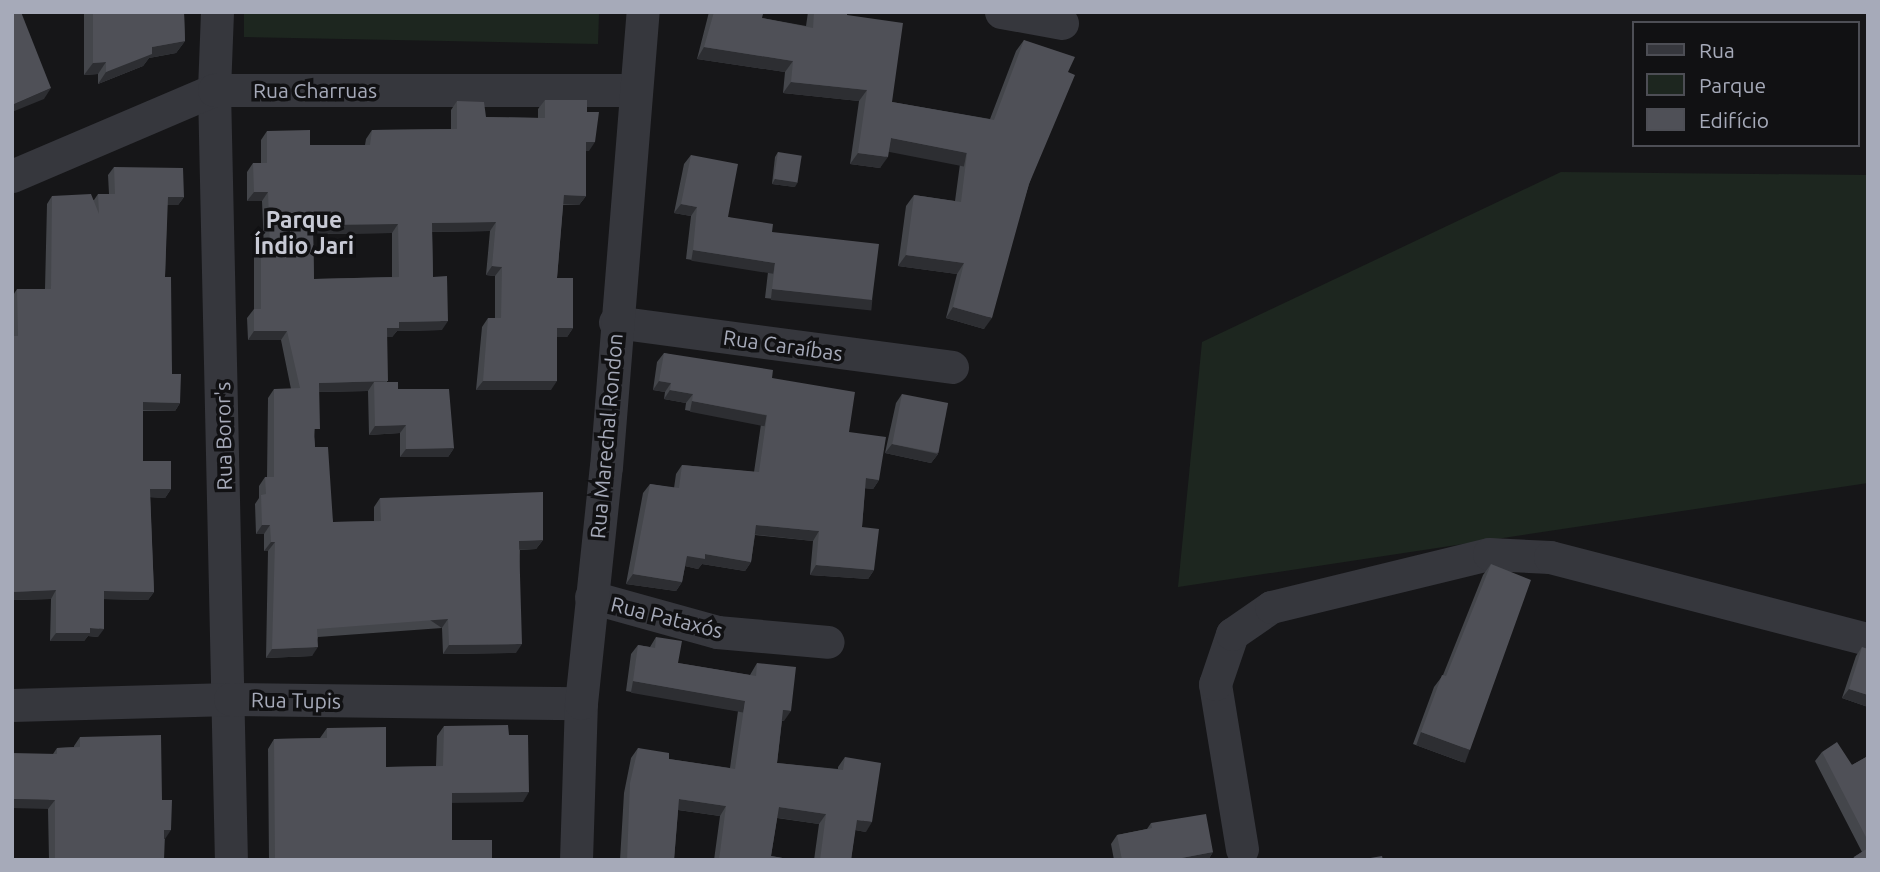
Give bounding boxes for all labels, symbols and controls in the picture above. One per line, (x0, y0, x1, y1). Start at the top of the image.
legend (1632, 21, 1859, 147)
text: Rua (1699, 38, 1735, 62)
text: Parque (1699, 73, 1766, 97)
street label: Rua Charruas (253, 77, 377, 103)
text: Edifício (1699, 108, 1769, 132)
district label: Parque Índio Jari (254, 206, 354, 260)
street label: Rua Caraíbas (722, 324, 844, 366)
street label: Rua Marechal Rondon (584, 332, 628, 540)
street label: Rua Boror's (209, 381, 237, 491)
street label: Rua Pataxós (608, 591, 726, 643)
street label: Rua Tupis (251, 687, 341, 713)

